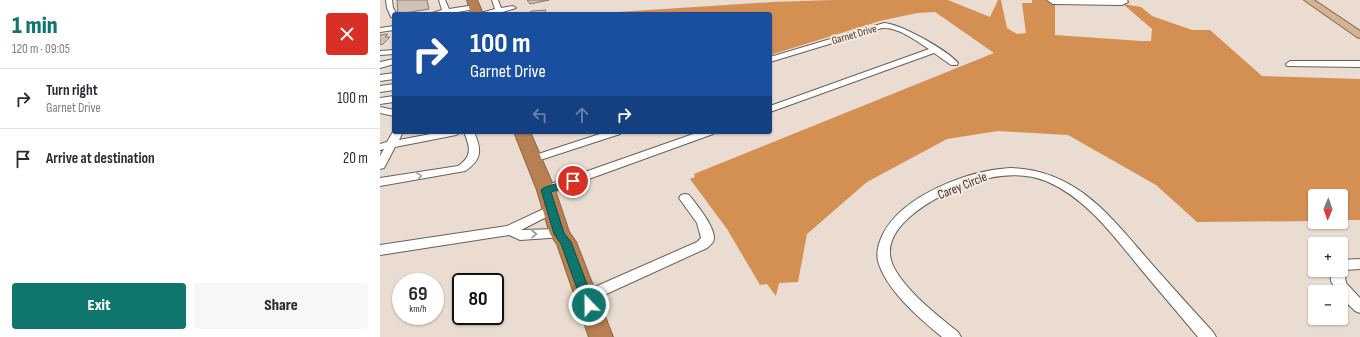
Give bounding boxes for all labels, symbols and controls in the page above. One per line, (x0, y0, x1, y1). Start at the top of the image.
text: 1 min (12, 11, 58, 40)
button: close (326, 13, 368, 55)
street label: Garnet Drive (830, 22, 878, 47)
text: 100 m (470, 27, 531, 60)
icon: right (404, 28, 456, 80)
text: 120 m · 09:05 (12, 41, 70, 57)
text: Garnet Drive (470, 61, 546, 82)
text: Turn right (46, 81, 98, 100)
icon: right (12, 88, 34, 110)
text: 100 m (337, 89, 368, 108)
text: Garnet Drive (46, 100, 101, 116)
icon: left (529, 104, 551, 126)
icon: ahead (571, 104, 593, 126)
icon: right (613, 104, 635, 126)
icon: arrive (12, 148, 34, 170)
text: Arrive at destination (46, 149, 155, 168)
text: 20 m (343, 149, 368, 168)
pin (556, 164, 590, 198)
street label: Carey Circle (935, 169, 989, 203)
icon: arrive (562, 170, 584, 192)
one-way arrow (415, 172, 422, 181)
north arrow (1308, 189, 1348, 229)
map controls (1308, 189, 1348, 325)
one-way arrow (531, 230, 537, 238)
button: + (1308, 237, 1348, 277)
speed limit sign: 80 (452, 273, 504, 325)
text: 69 (409, 282, 427, 306)
button: Exit (12, 283, 186, 329)
button: Share (194, 283, 368, 329)
position arrow (568, 284, 610, 326)
button: − (1308, 285, 1348, 325)
text: km/h (409, 303, 427, 315)

